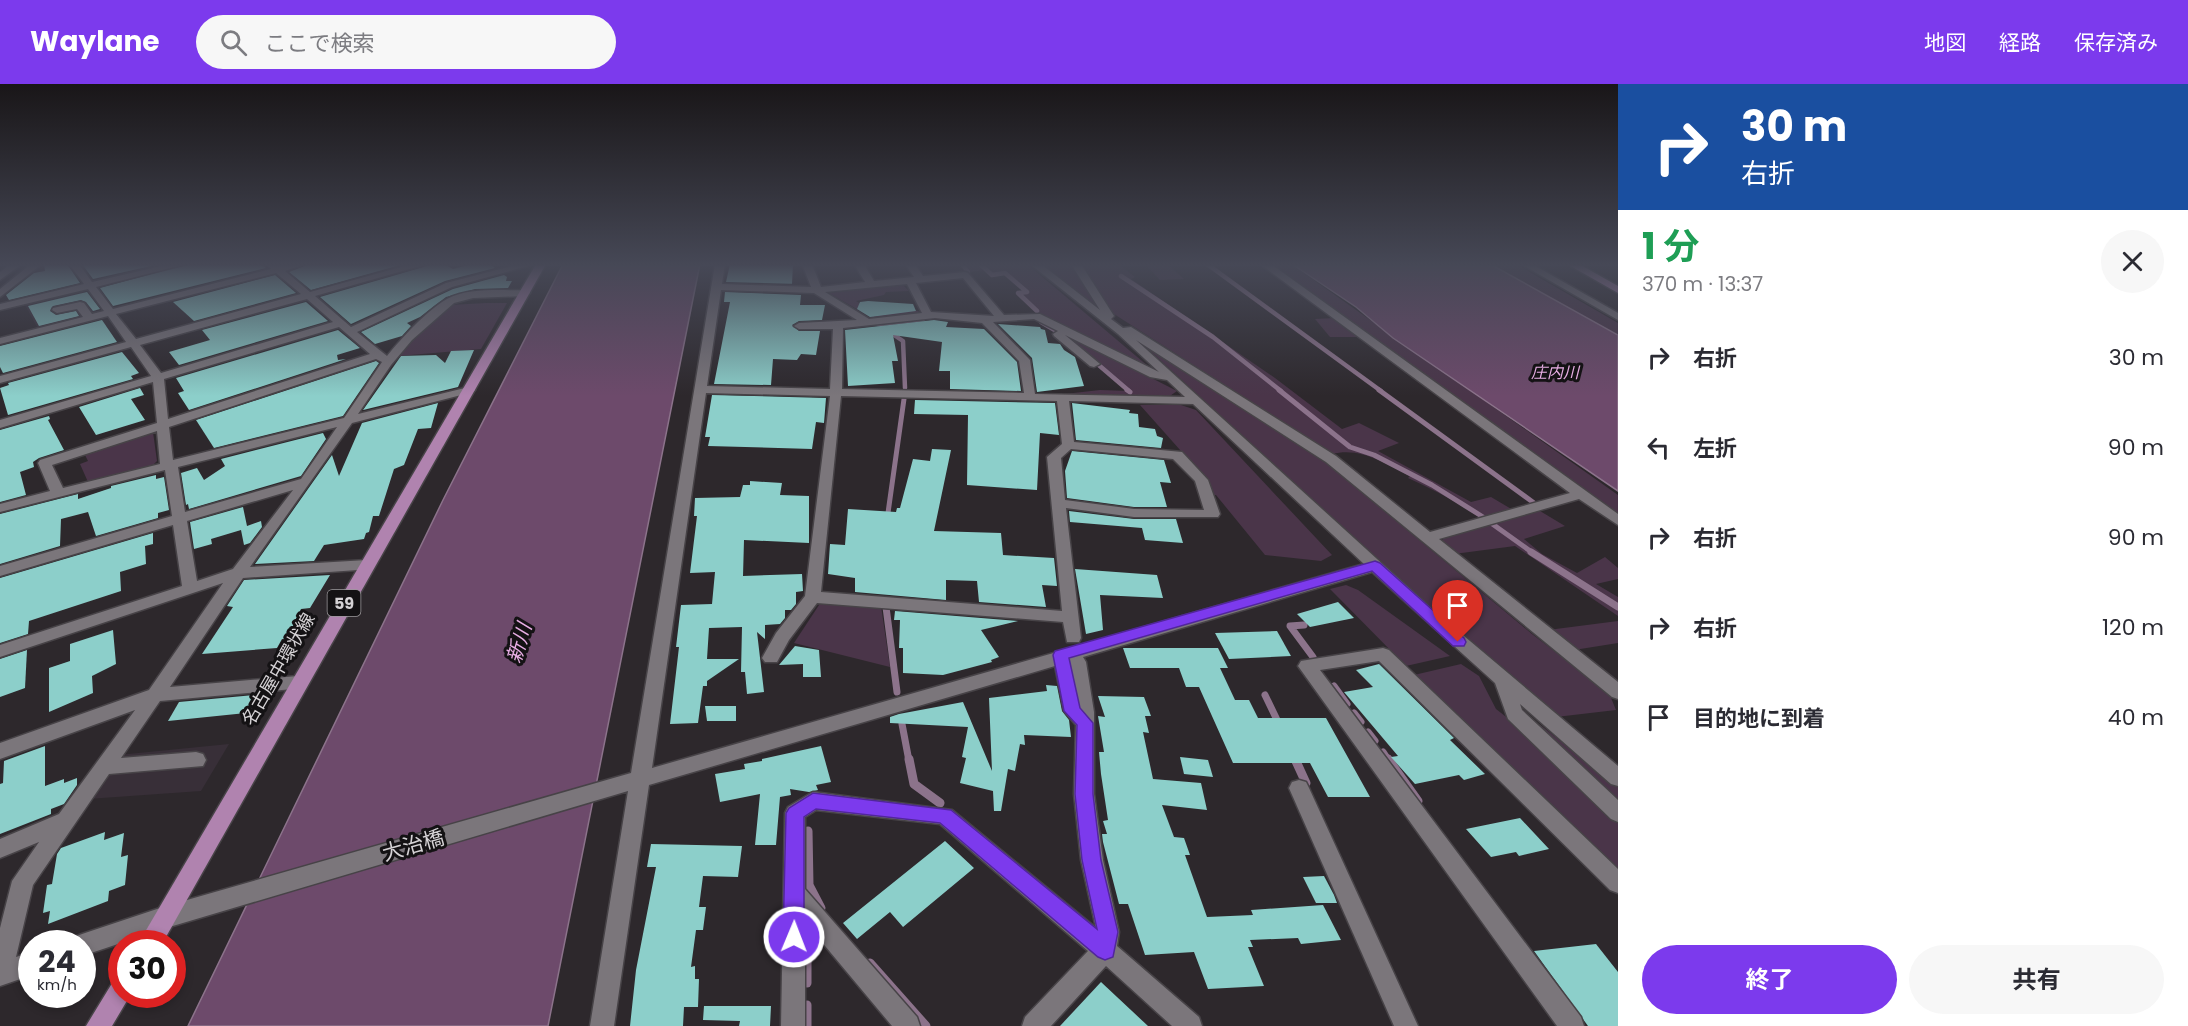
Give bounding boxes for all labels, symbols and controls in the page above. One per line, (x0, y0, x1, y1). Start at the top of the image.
search box (196, 15, 616, 69)
text: Waylane (30, 22, 160, 61)
icon: search (217, 26, 250, 59)
text: ここで検索 (265, 28, 375, 59)
text: 地図 (1924, 28, 1966, 57)
text: 経路 (1999, 28, 2041, 57)
text: 保存済み (2074, 28, 2158, 57)
text: 30 m (1741, 97, 1847, 156)
icon: right (1642, 108, 1720, 186)
text: 右折 (1741, 155, 1795, 192)
text: 1 分 (1642, 221, 1699, 272)
button: close (2101, 230, 2164, 293)
text: 370 m · 13:37 (1642, 270, 1763, 298)
icon: right (1642, 341, 1675, 374)
text: 30 m (2109, 342, 2164, 373)
text: 右折 (1693, 343, 1737, 374)
water label: 庄内川 (1531, 361, 1581, 384)
icon: left (1642, 431, 1675, 464)
text: 90 m (2108, 432, 2164, 463)
text: 左折 (1693, 433, 1737, 464)
icon: right (1642, 521, 1675, 554)
text: 90 m (2108, 522, 2164, 553)
text: 右折 (1693, 523, 1737, 554)
pin (1432, 580, 1483, 642)
icon: arrive (1441, 589, 1474, 622)
road number: 59 (328, 590, 360, 616)
street label: 名古屋中環状線 (236, 608, 320, 730)
icon: right (1642, 611, 1675, 644)
text: 120 m (2102, 612, 2164, 643)
text: 右折 (1693, 613, 1737, 644)
water label: 新川 (500, 618, 539, 666)
icon: arrive (1642, 701, 1675, 734)
text: 40 m (2108, 702, 2164, 733)
text: 目的地に到着 (1693, 703, 1825, 734)
street label: 大治橋 (379, 822, 447, 868)
position arrow (762, 905, 826, 969)
speed limit sign: 30 (108, 930, 186, 1008)
text: 24 (38, 940, 76, 983)
button: 終了 (1642, 945, 1897, 1014)
button: 共有 (1909, 945, 2164, 1014)
text: km/h (37, 974, 77, 995)

